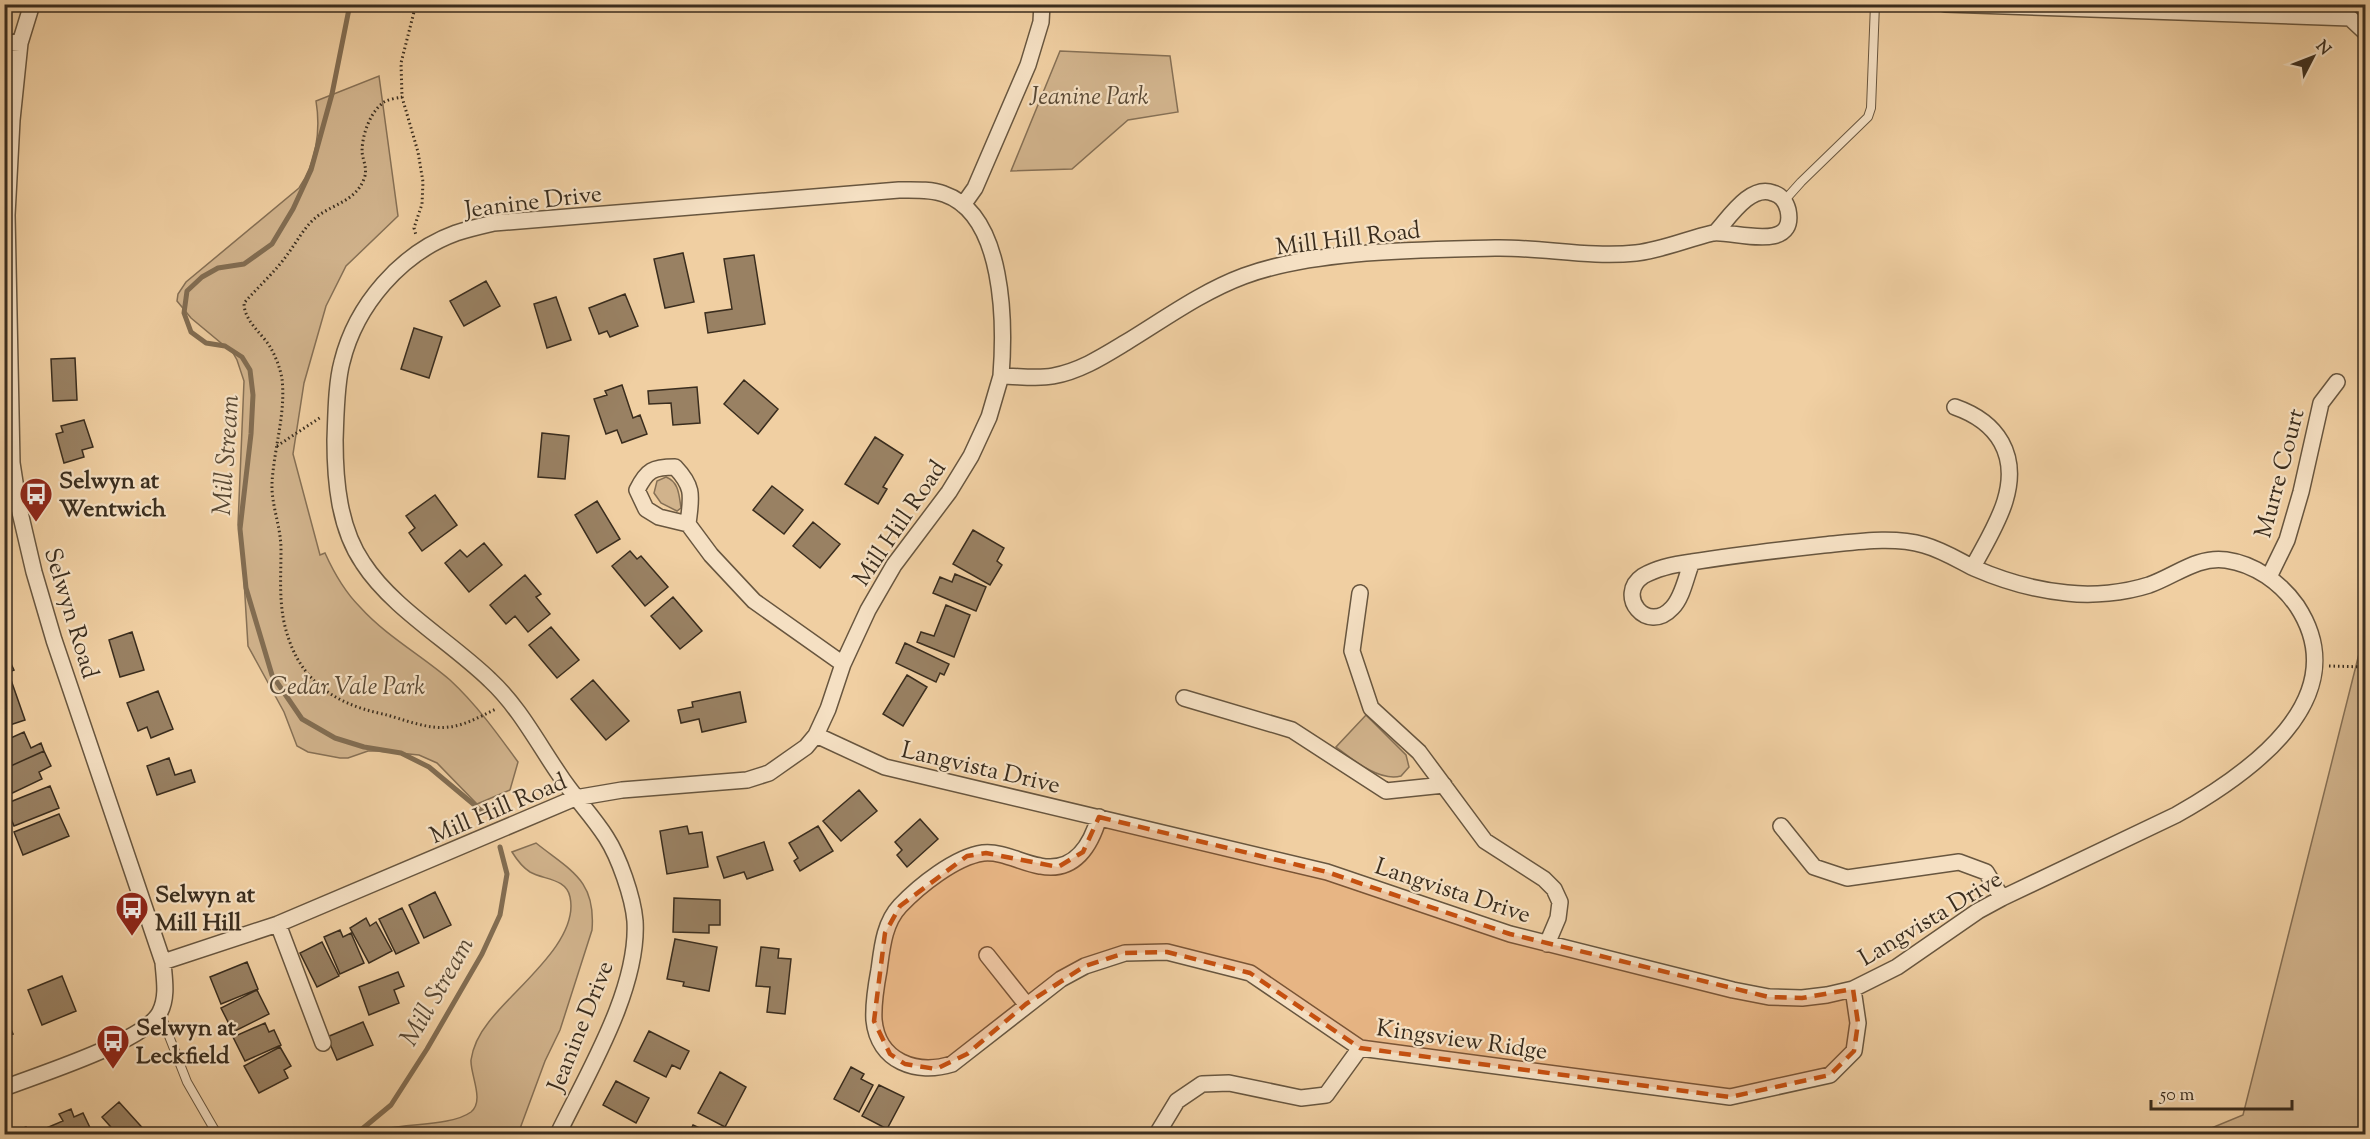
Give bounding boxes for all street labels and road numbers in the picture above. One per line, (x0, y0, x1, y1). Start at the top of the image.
street label: Jeanine Drive (461, 178, 604, 229)
street label: Mill Hill Road (1274, 214, 1423, 266)
street label: Murre Court (2247, 405, 2315, 542)
street label: Mill Hill Road (846, 454, 956, 594)
street label: Selwyn Road (34, 544, 106, 684)
street label: Langvista Drive (898, 734, 1063, 804)
street label: Mill Hill Road (425, 766, 573, 854)
street label: Langvista Drive (1370, 851, 1535, 933)
street label: Langvista Drive (1853, 863, 2009, 976)
street label: Jeanine Drive (539, 956, 624, 1099)
street label: Kingsview Ridge (1374, 1012, 1549, 1070)

